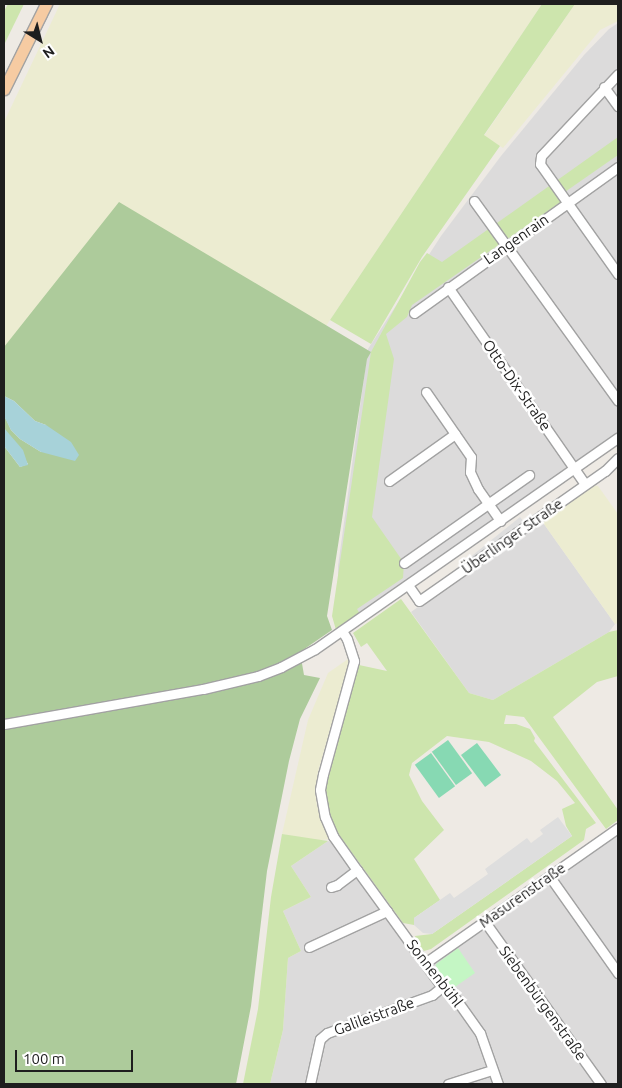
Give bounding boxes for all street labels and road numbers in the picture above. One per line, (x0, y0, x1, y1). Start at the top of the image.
street label: Langenrain (480, 210, 552, 268)
street label: Otto-Dix-Straße (479, 336, 555, 434)
street label: Überlinger Straße (458, 494, 566, 578)
street label: Masurenstraße (475, 859, 569, 931)
street label: Sonnenbühl (403, 936, 467, 1010)
street label: Siebenbürgenstraße (495, 942, 591, 1064)
street label: Galileistraße (331, 993, 417, 1039)

